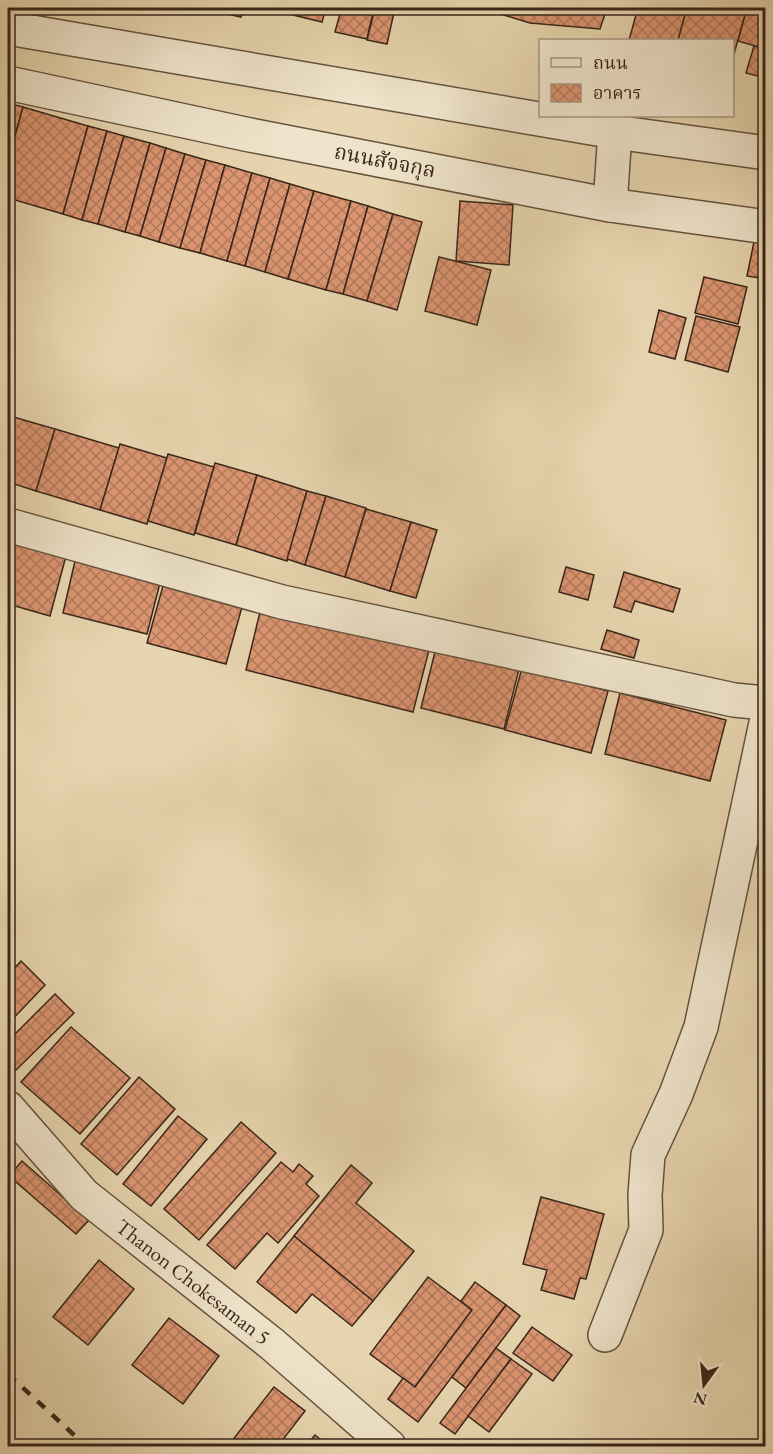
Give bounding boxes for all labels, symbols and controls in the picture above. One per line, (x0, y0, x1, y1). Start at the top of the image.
legend (539, 39, 734, 117)
text: ถนน (593, 51, 628, 74)
text: อาคาร (593, 81, 642, 104)
street label: ถนนสัจจกุล (332, 137, 438, 185)
street label: Thanon Chokesaman 5 (110, 1213, 276, 1350)
north arrow (674, 1355, 734, 1415)
text: N (691, 1387, 709, 1411)

